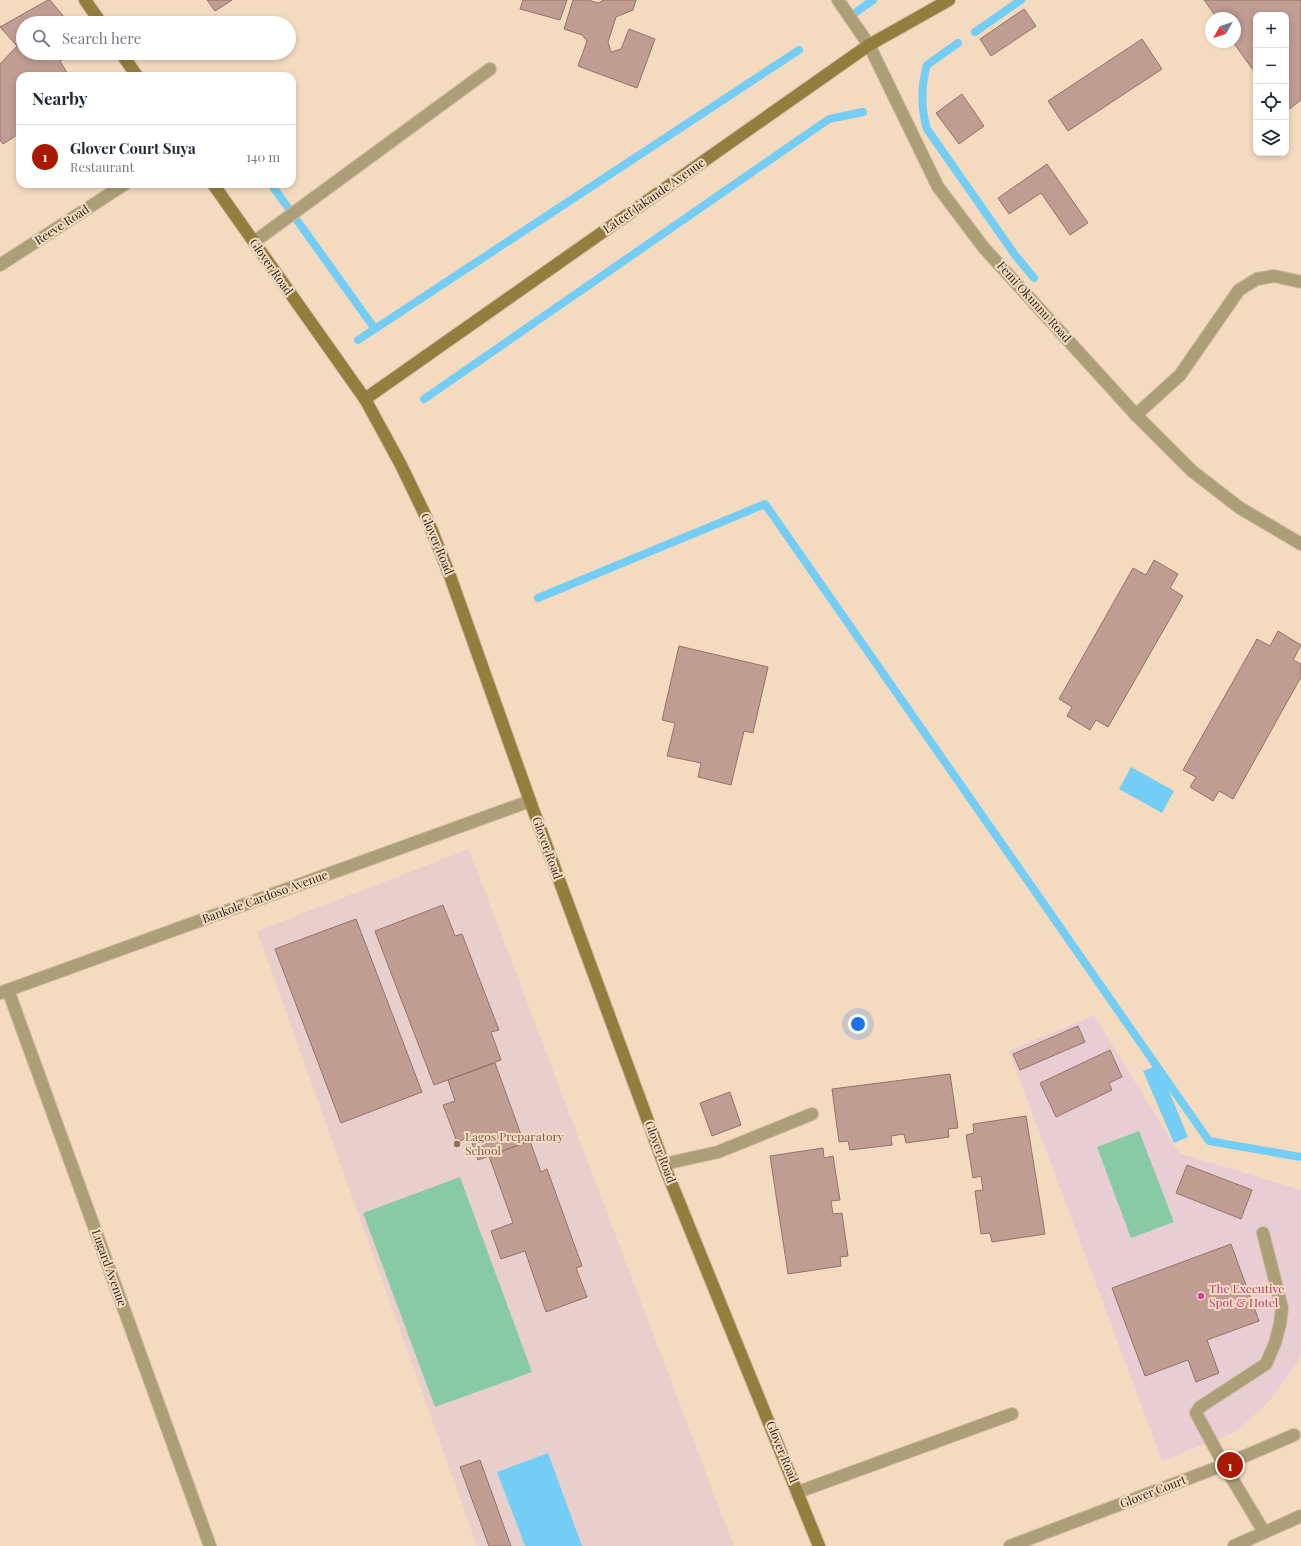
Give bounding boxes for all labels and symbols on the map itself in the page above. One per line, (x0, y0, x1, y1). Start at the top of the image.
north arrow (1205, 12, 1241, 48)
street label: Lateef Jakande Avenue (599, 154, 708, 236)
street label: Reeve Road (31, 201, 92, 248)
street label: Glover Road (247, 235, 297, 298)
street label: Femi Okunnu Road (994, 257, 1075, 345)
street label: Glover Road (418, 510, 458, 577)
street label: Glover Road (529, 814, 567, 881)
street label: Bankole Cardoso Avenue (200, 866, 330, 926)
your location (848, 1014, 868, 1034)
street label: Glover Road (642, 1118, 680, 1185)
place label: Lagos Preparatory School (465, 1128, 564, 1158)
marker: Lagos Preparatory School (452, 1139, 462, 1149)
street label: Lugard Avenue (89, 1227, 131, 1308)
place label: The Executive Spot & Hotel (1209, 1280, 1284, 1310)
marker: The Executive Spot & Hotel (1196, 1291, 1206, 1301)
street label: Glover Road (763, 1418, 803, 1485)
pin: 1 (1217, 1450, 1243, 1480)
street label: Glover Court (1117, 1471, 1189, 1511)

